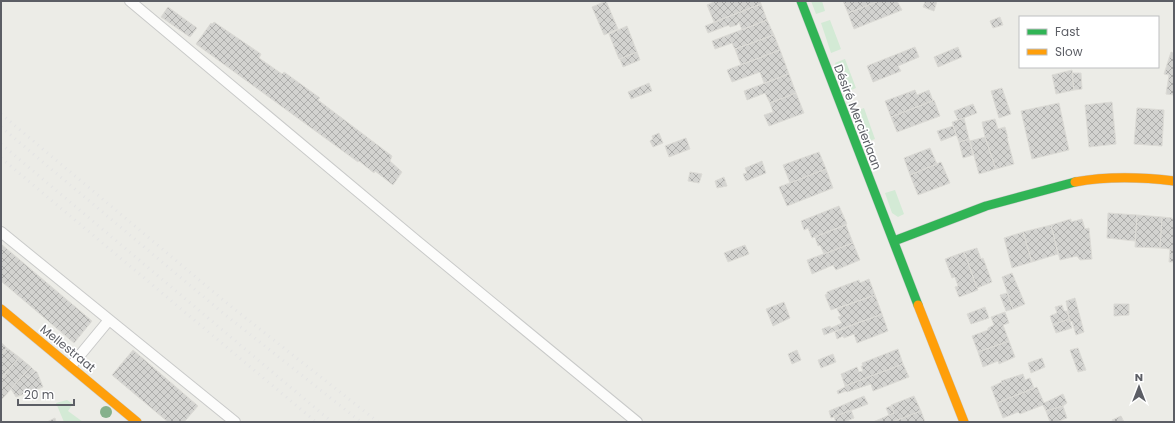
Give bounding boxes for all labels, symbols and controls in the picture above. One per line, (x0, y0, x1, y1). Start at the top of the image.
legend (1019, 16, 1159, 68)
text: Fast (1055, 23, 1080, 40)
text: Slow (1055, 43, 1083, 60)
street label: Désiré Mercierlaan (830, 62, 886, 172)
street label: Mellestraat (37, 320, 99, 376)
north arrow (1119, 367, 1159, 407)
text: N (1135, 369, 1143, 385)
scale bar (18, 381, 74, 407)
text: 20 m (24, 386, 54, 403)

